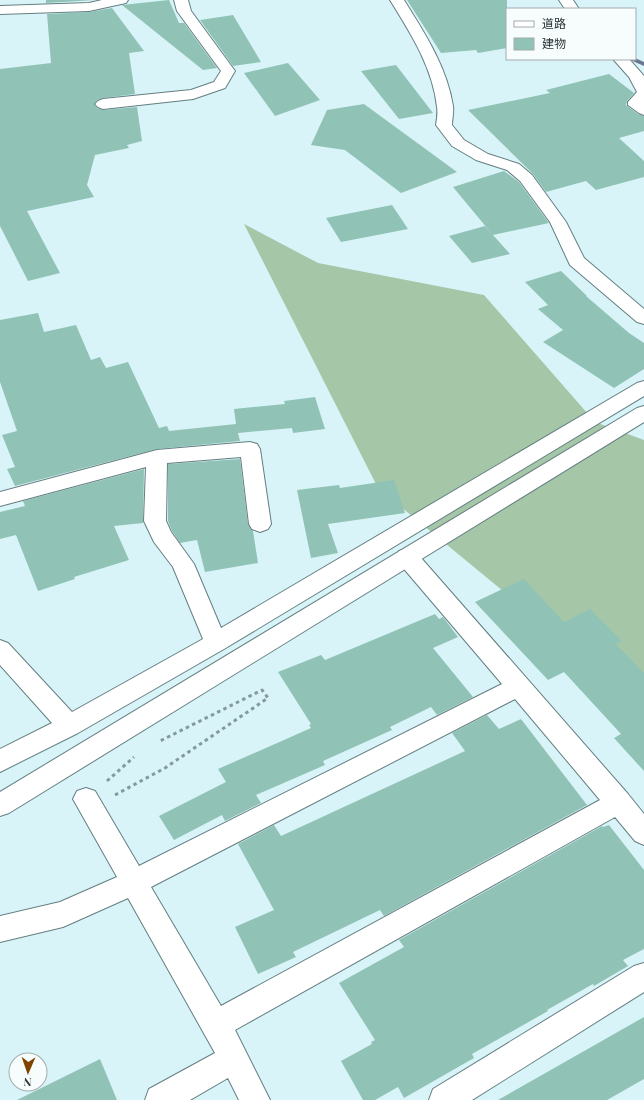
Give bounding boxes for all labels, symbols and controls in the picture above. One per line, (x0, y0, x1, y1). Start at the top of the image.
legend (506, 8, 636, 60)
text: 道路 (542, 15, 566, 31)
text: 建物 (542, 35, 566, 51)
north arrow (8, 1052, 48, 1092)
text: N (23, 1075, 32, 1090)

